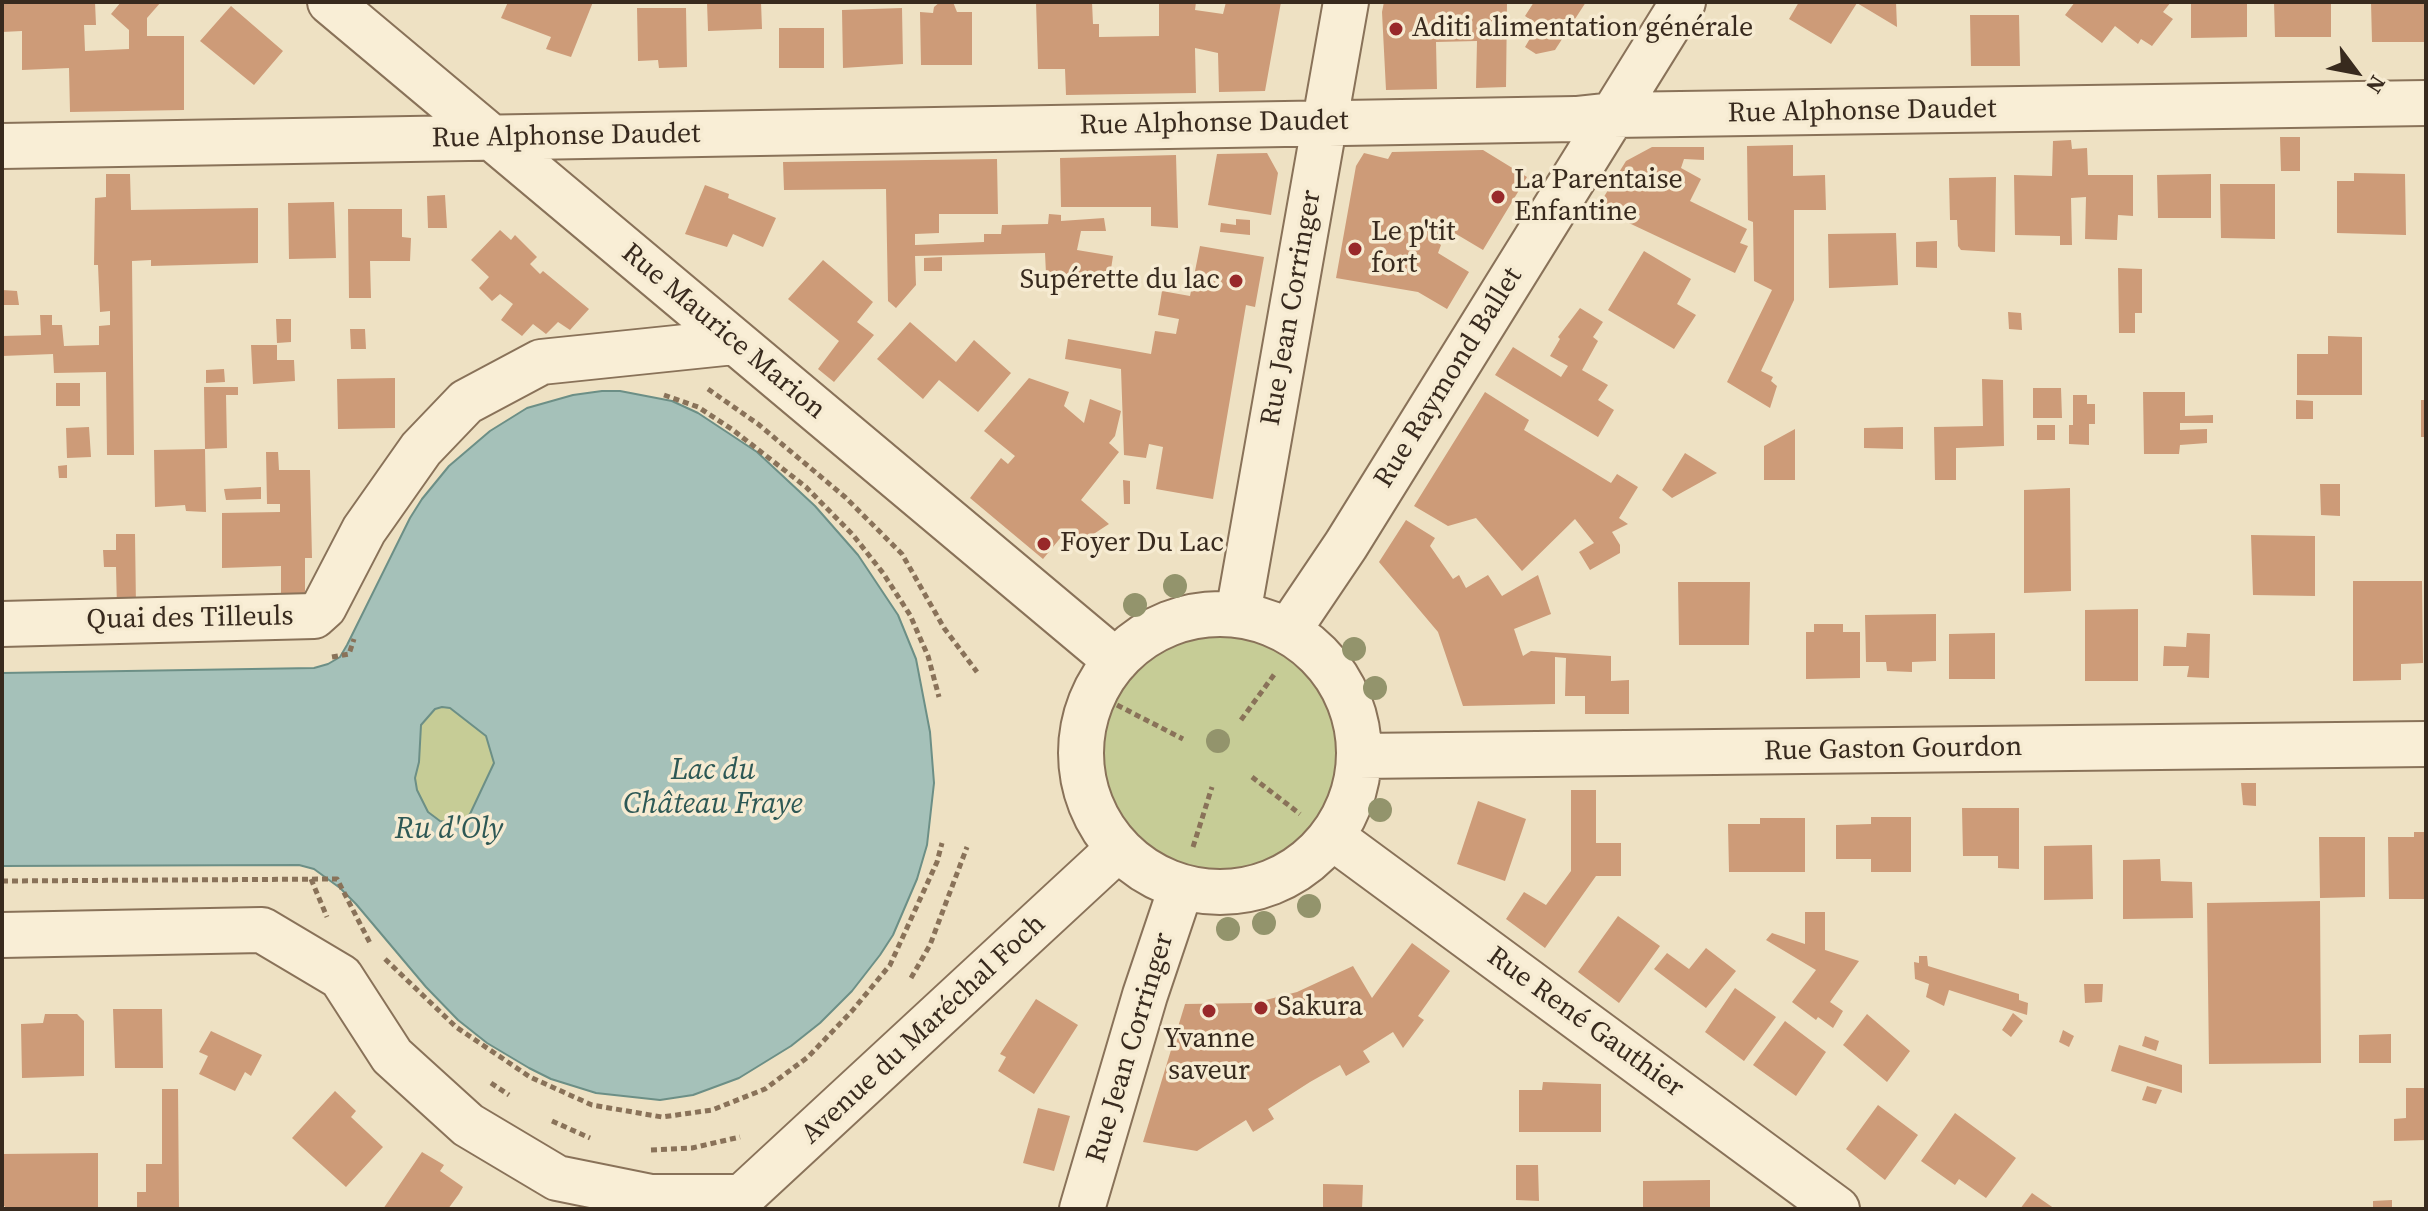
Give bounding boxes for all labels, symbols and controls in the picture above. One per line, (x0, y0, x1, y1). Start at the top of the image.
place label: Aditi alimentation générale (1412, 12, 1753, 46)
marker: Aditi alimentation générale (1387, 20, 1405, 38)
north arrow (2316, 32, 2396, 112)
text: N (2359, 70, 2393, 99)
street label: Rue Alphonse Daudet (1727, 93, 1997, 131)
street label: Rue Alphonse Daudet (1079, 105, 1349, 143)
street label: Rue Alphonse Daudet (431, 118, 701, 156)
place label: La Parentaise Enfantine (1514, 164, 1683, 230)
street label: Rue Jean Corringer (1255, 188, 1329, 428)
marker: La Parentaise Enfantine (1489, 188, 1507, 206)
place label: Le p'tit fort (1371, 216, 1455, 282)
street label: Rue Maurice Marion (614, 237, 832, 427)
marker: Le p'tit fort (1346, 240, 1364, 258)
street label: Rue Raymond Ballet (1368, 262, 1530, 494)
place label: Supérette du lac (1020, 264, 1220, 298)
marker: Supérette du lac (1227, 272, 1245, 290)
place label: Foyer Du Lac (1060, 527, 1224, 561)
marker: Foyer Du Lac (1035, 535, 1053, 553)
street label: Quai des Tilleuls (86, 600, 294, 638)
street label: Rue Gaston Gourdon (1763, 731, 2023, 769)
water label: Lac du Château Fraye (623, 753, 803, 824)
water label: Ru d'Oly (395, 812, 503, 848)
street label: Avenue du Maréchal Foch (795, 908, 1053, 1152)
street label: Rue Jean Corringer (1080, 929, 1182, 1167)
street label: Rue René Gauthier (1480, 940, 1690, 1106)
place label: Sakura (1277, 991, 1363, 1025)
marker: Sakura (1252, 999, 1270, 1017)
marker: Yvanne saveur (1200, 1002, 1218, 1020)
place label: Yvanne saveur (1163, 1023, 1255, 1089)

